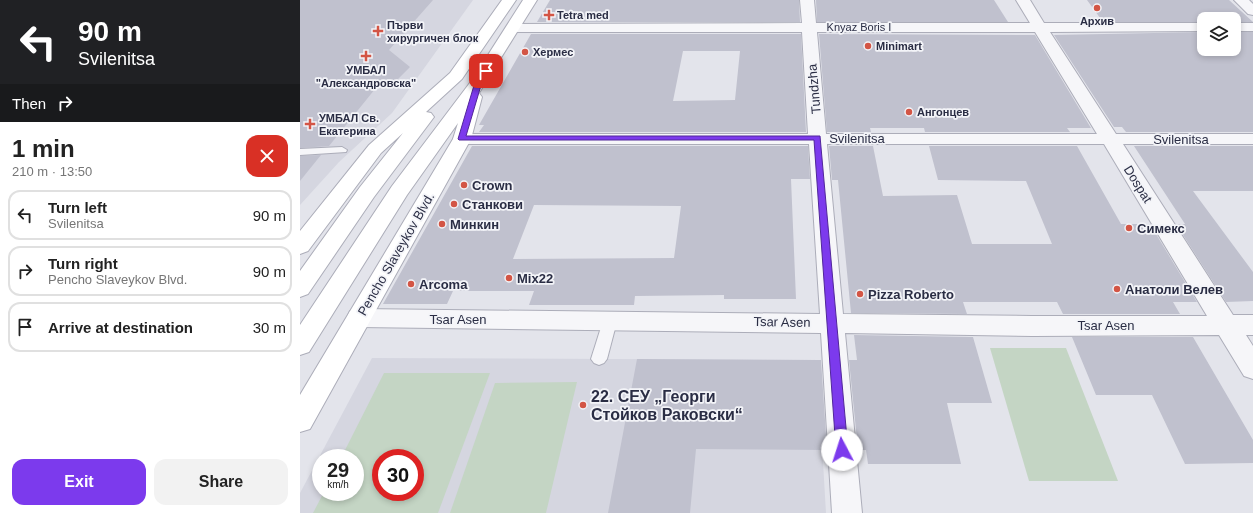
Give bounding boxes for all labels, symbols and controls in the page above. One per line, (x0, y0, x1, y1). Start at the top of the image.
marker: Архив (1092, 3, 1102, 13)
place label: Tetra med (557, 9, 609, 21)
marker: Tetra med (544, 10, 554, 20)
map controls (1197, 12, 1241, 56)
button: layers (1197, 12, 1241, 56)
place label: Архив (1080, 15, 1114, 27)
icon: left (12, 16, 64, 68)
text: 90 m (78, 16, 142, 47)
place label: Първи хирургичен блок (387, 19, 479, 44)
street label: Knyaz Boris I (827, 21, 891, 33)
marker: Първи хирургичен блок (372, 25, 384, 37)
place label: Minimart (876, 40, 922, 52)
marker: Minimart (863, 41, 873, 51)
place label: Хермес (533, 46, 573, 58)
marker: Хермес (520, 47, 530, 57)
text: Svilenitsa (78, 49, 155, 69)
marker: УМБАЛ "Александровска" (360, 50, 372, 62)
pin (469, 54, 503, 88)
icon: arrive (475, 60, 497, 82)
street label: Tundzha (804, 63, 824, 115)
place label: УМБАЛ "Александровска" (316, 64, 416, 89)
icon: right (54, 92, 76, 114)
text: Then (12, 95, 46, 112)
place label: Ангонцев (917, 106, 969, 118)
marker: Ангонцев (904, 107, 914, 117)
place label: УМБАЛ Св. Екатерина (319, 112, 379, 137)
marker: УМБАЛ Св. Екатерина (304, 118, 316, 130)
street label: Svilenitsa (829, 131, 886, 146)
street label: Svilenitsa (1153, 132, 1210, 147)
text: 1 min (12, 135, 75, 162)
button: close (246, 135, 288, 177)
street label: Dospat (1121, 163, 1155, 206)
text: 210 m · 13:50 (12, 164, 92, 179)
place label: Crown (472, 178, 513, 193)
marker: Crown (459, 180, 469, 190)
street label: Pencho Slaveykov Blvd. (355, 190, 437, 318)
place label: Станкови (462, 197, 523, 212)
text: Turn left (48, 199, 107, 216)
marker: Станкови (449, 199, 459, 209)
icon: left (14, 204, 36, 226)
text: 90 m (253, 207, 286, 224)
text: Svilenitsa (48, 216, 104, 231)
place label: Минкин (450, 217, 499, 232)
marker: Минкин (437, 219, 447, 229)
place label: Симекс (1137, 221, 1185, 236)
marker: Симекс (1124, 223, 1134, 233)
text: Turn right (48, 255, 118, 272)
icon: right (14, 260, 36, 282)
text: 90 m (253, 263, 286, 280)
place label: Mix22 (517, 271, 553, 286)
text: Pencho Slaveykov Blvd. (48, 272, 187, 287)
marker: Mix22 (504, 273, 514, 283)
place label: Arcoma (419, 277, 468, 292)
marker: Arcoma (406, 279, 416, 289)
place label: Анатоли Велев (1125, 282, 1223, 297)
marker: Анатоли Велев (1112, 284, 1122, 294)
place label: Pizza Roberto (868, 287, 954, 302)
marker: Pizza Roberto (855, 289, 865, 299)
street label: Tsar Asen (429, 312, 487, 327)
street label: Tsar Asen (753, 314, 811, 330)
icon: arrive (14, 316, 36, 338)
street label: Tsar Asen (1077, 318, 1135, 333)
text: Arrive at destination (48, 319, 193, 336)
text: 30 m (253, 319, 286, 336)
place label: 22. СЕУ „Георги Стойков Раковски“ (591, 388, 743, 423)
marker: 22. СЕУ „Георги Стойков Раковски“ (578, 400, 588, 410)
position arrow (821, 429, 863, 471)
speed limit sign: 30 (372, 449, 424, 501)
button: Exit (12, 459, 146, 505)
button: Share (154, 459, 288, 505)
text: 29 (327, 459, 349, 481)
text: km/h (327, 479, 349, 490)

